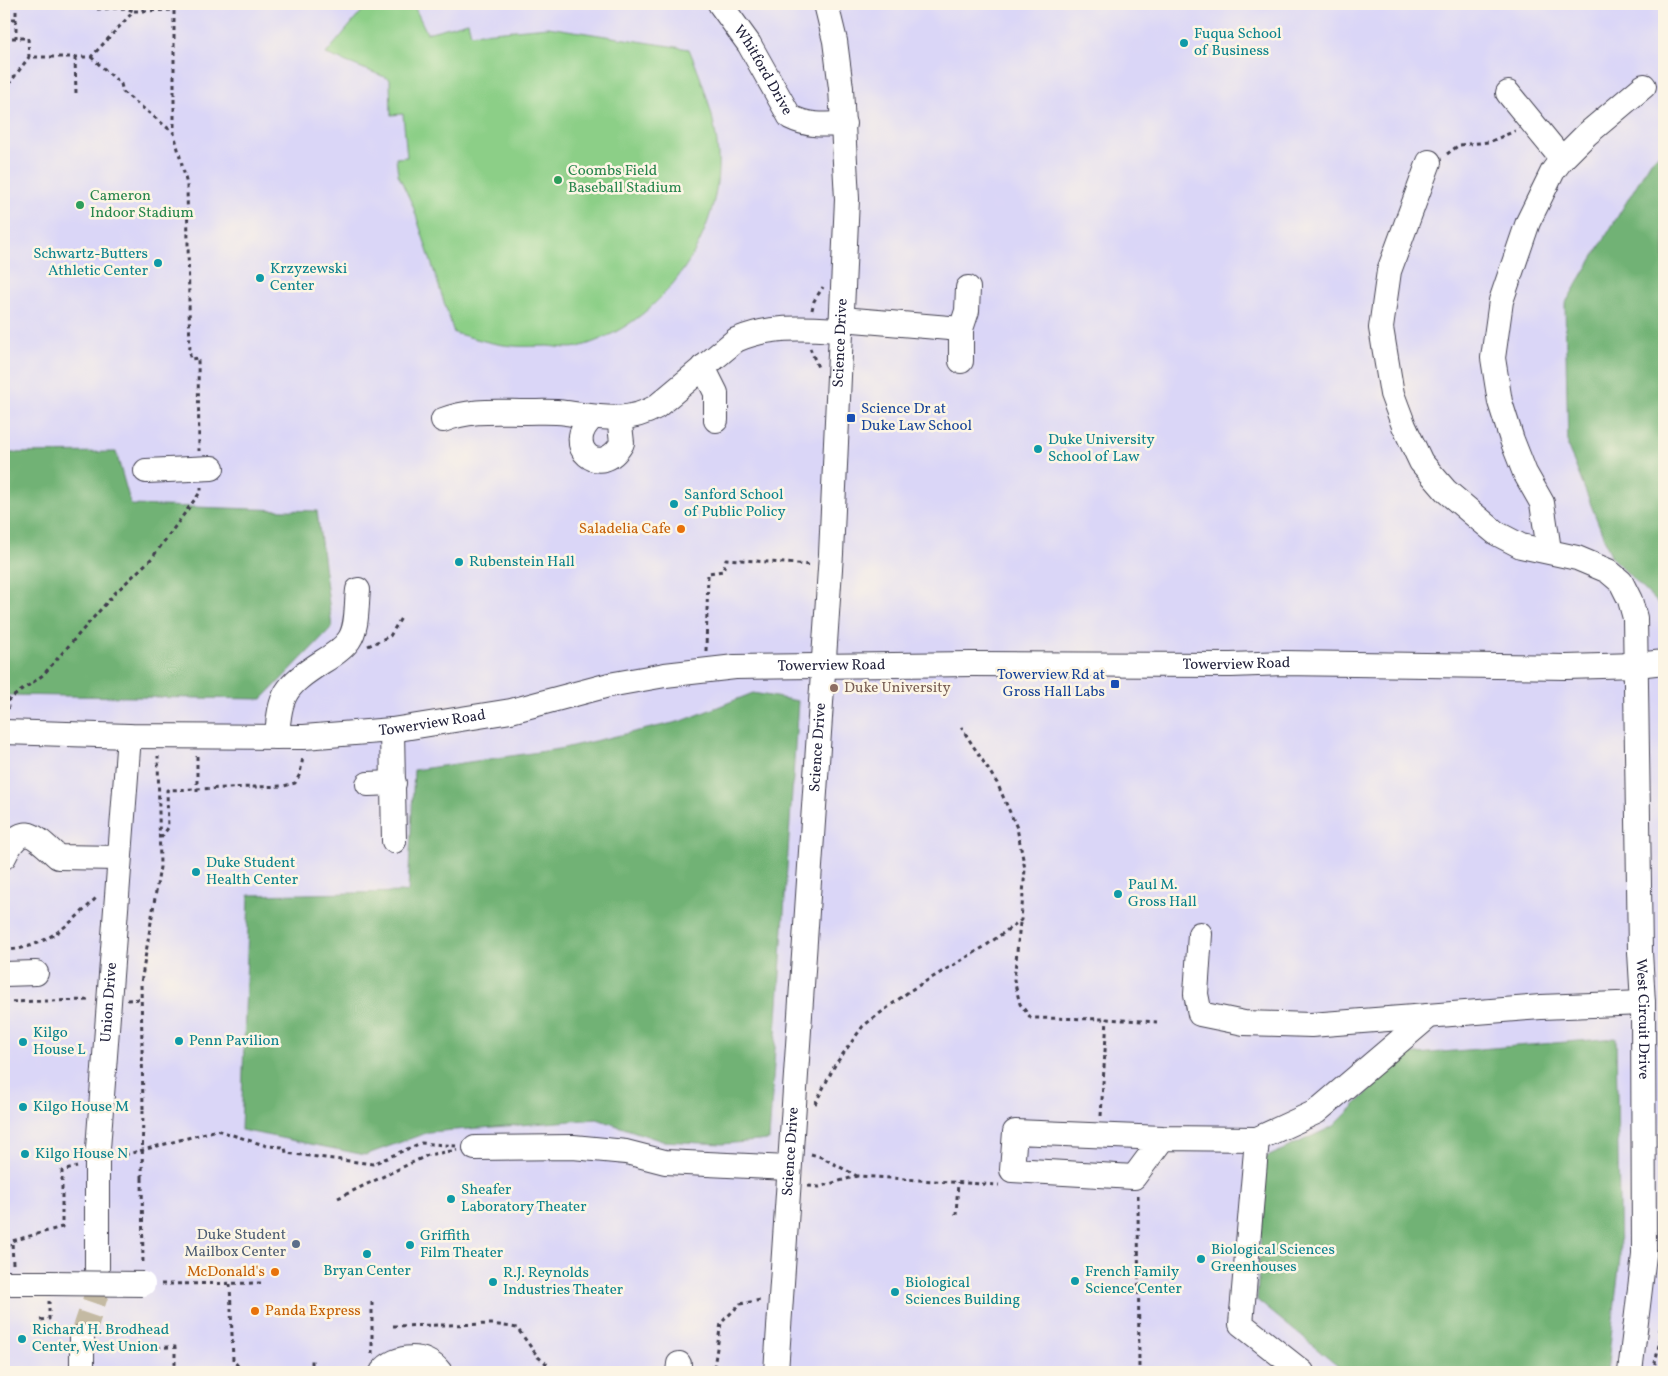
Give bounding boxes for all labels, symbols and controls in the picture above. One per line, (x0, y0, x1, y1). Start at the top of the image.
street label: Whitford Drive (728, 21, 797, 119)
place label: Fuqua School of Business (1194, 24, 1281, 62)
marker: Fuqua School of Business (1178, 37, 1190, 49)
place label: Coombs Field Baseball Stadium (568, 161, 682, 199)
marker: Coombs Field Baseball Stadium (552, 174, 564, 186)
place label: Cameron Indoor Stadium (90, 186, 194, 224)
marker: Cameron Indoor Stadium (74, 199, 86, 211)
place label: Schwartz-Butters Athletic Center (33, 244, 148, 282)
marker: Schwartz-Butters Athletic Center (152, 257, 164, 269)
place label: Krzyzewski Center (270, 259, 347, 297)
marker: Krzyzewski Center (254, 272, 266, 284)
street label: Science Drive (828, 298, 853, 388)
place label: Science Dr at Duke Law School (861, 399, 972, 437)
marker: Science Dr at Duke Law School (845, 412, 857, 424)
place label: Duke University School of Law (1048, 430, 1155, 468)
marker: Duke University School of Law (1032, 443, 1044, 455)
place label: Sanford School of Public Policy (684, 485, 786, 523)
marker: Sanford School of Public Policy (668, 498, 680, 510)
place label: Saladelia Cafe (579, 519, 671, 540)
marker: Saladelia Cafe (675, 523, 687, 535)
place label: Rubenstein Hall (469, 552, 575, 573)
marker: Rubenstein Hall (453, 556, 465, 568)
street label: Towerview Road (1182, 652, 1290, 675)
street label: Towerview Road (777, 655, 886, 677)
place label: Towerview Rd at Gross Hall Labs (997, 665, 1105, 703)
place label: Duke University (844, 678, 951, 699)
marker: Towerview Rd at Gross Hall Labs (1109, 678, 1121, 690)
marker: Duke University (828, 682, 840, 694)
street label: Science Drive (805, 702, 831, 793)
street label: Towerview Road (378, 705, 487, 742)
place label: Duke Student Health Center (206, 853, 298, 891)
marker: Duke Student Health Center (190, 866, 202, 878)
place label: Paul M. Gross Hall (1128, 875, 1197, 913)
marker: Paul M. Gross Hall (1112, 888, 1124, 900)
street label: West Circuit Drive (1630, 958, 1654, 1079)
street label: Union Drive (96, 962, 122, 1043)
place label: Kilgo House L (33, 1023, 86, 1061)
place label: Penn Pavilion (189, 1031, 280, 1052)
marker: Penn Pavilion (173, 1035, 185, 1047)
marker: Kilgo House L (17, 1036, 29, 1048)
place label: Kilgo House M (33, 1097, 129, 1118)
marker: Kilgo House M (17, 1101, 29, 1113)
street label: Science Drive (777, 1106, 804, 1197)
place label: Kilgo House N (35, 1144, 128, 1165)
marker: Kilgo House N (19, 1148, 31, 1160)
place label: Sheafer Laboratory Theater (461, 1180, 586, 1218)
marker: Sheafer Laboratory Theater (445, 1193, 457, 1205)
place label: Duke Student Mailbox Center (184, 1225, 286, 1263)
place label: Griffith Film Theater (420, 1226, 503, 1264)
marker: Duke Student Mailbox Center (290, 1238, 302, 1250)
marker: Griffith Film Theater (404, 1239, 416, 1251)
place label: Biological Sciences Greenhouses (1211, 1240, 1335, 1278)
marker: Bryan Center (361, 1248, 373, 1260)
marker: Biological Sciences Greenhouses (1195, 1253, 1207, 1265)
place label: Bryan Center (323, 1261, 411, 1282)
place label: McDonald's (187, 1262, 265, 1283)
place label: French Family Science Center (1085, 1262, 1182, 1300)
place label: R.J. Reynolds Industries Theater (503, 1263, 623, 1301)
marker: McDonald's (269, 1266, 281, 1278)
place label: Biological Sciences Building (905, 1273, 1021, 1311)
marker: French Family Science Center (1069, 1275, 1081, 1287)
marker: R.J. Reynolds Industries Theater (487, 1276, 499, 1288)
marker: Biological Sciences Building (889, 1286, 901, 1298)
place label: Panda Express (265, 1301, 361, 1322)
marker: Panda Express (249, 1305, 261, 1317)
place label: Richard H. Brodhead Center, West Union (32, 1320, 169, 1358)
marker: Richard H. Brodhead Center, West Union (16, 1333, 28, 1345)

